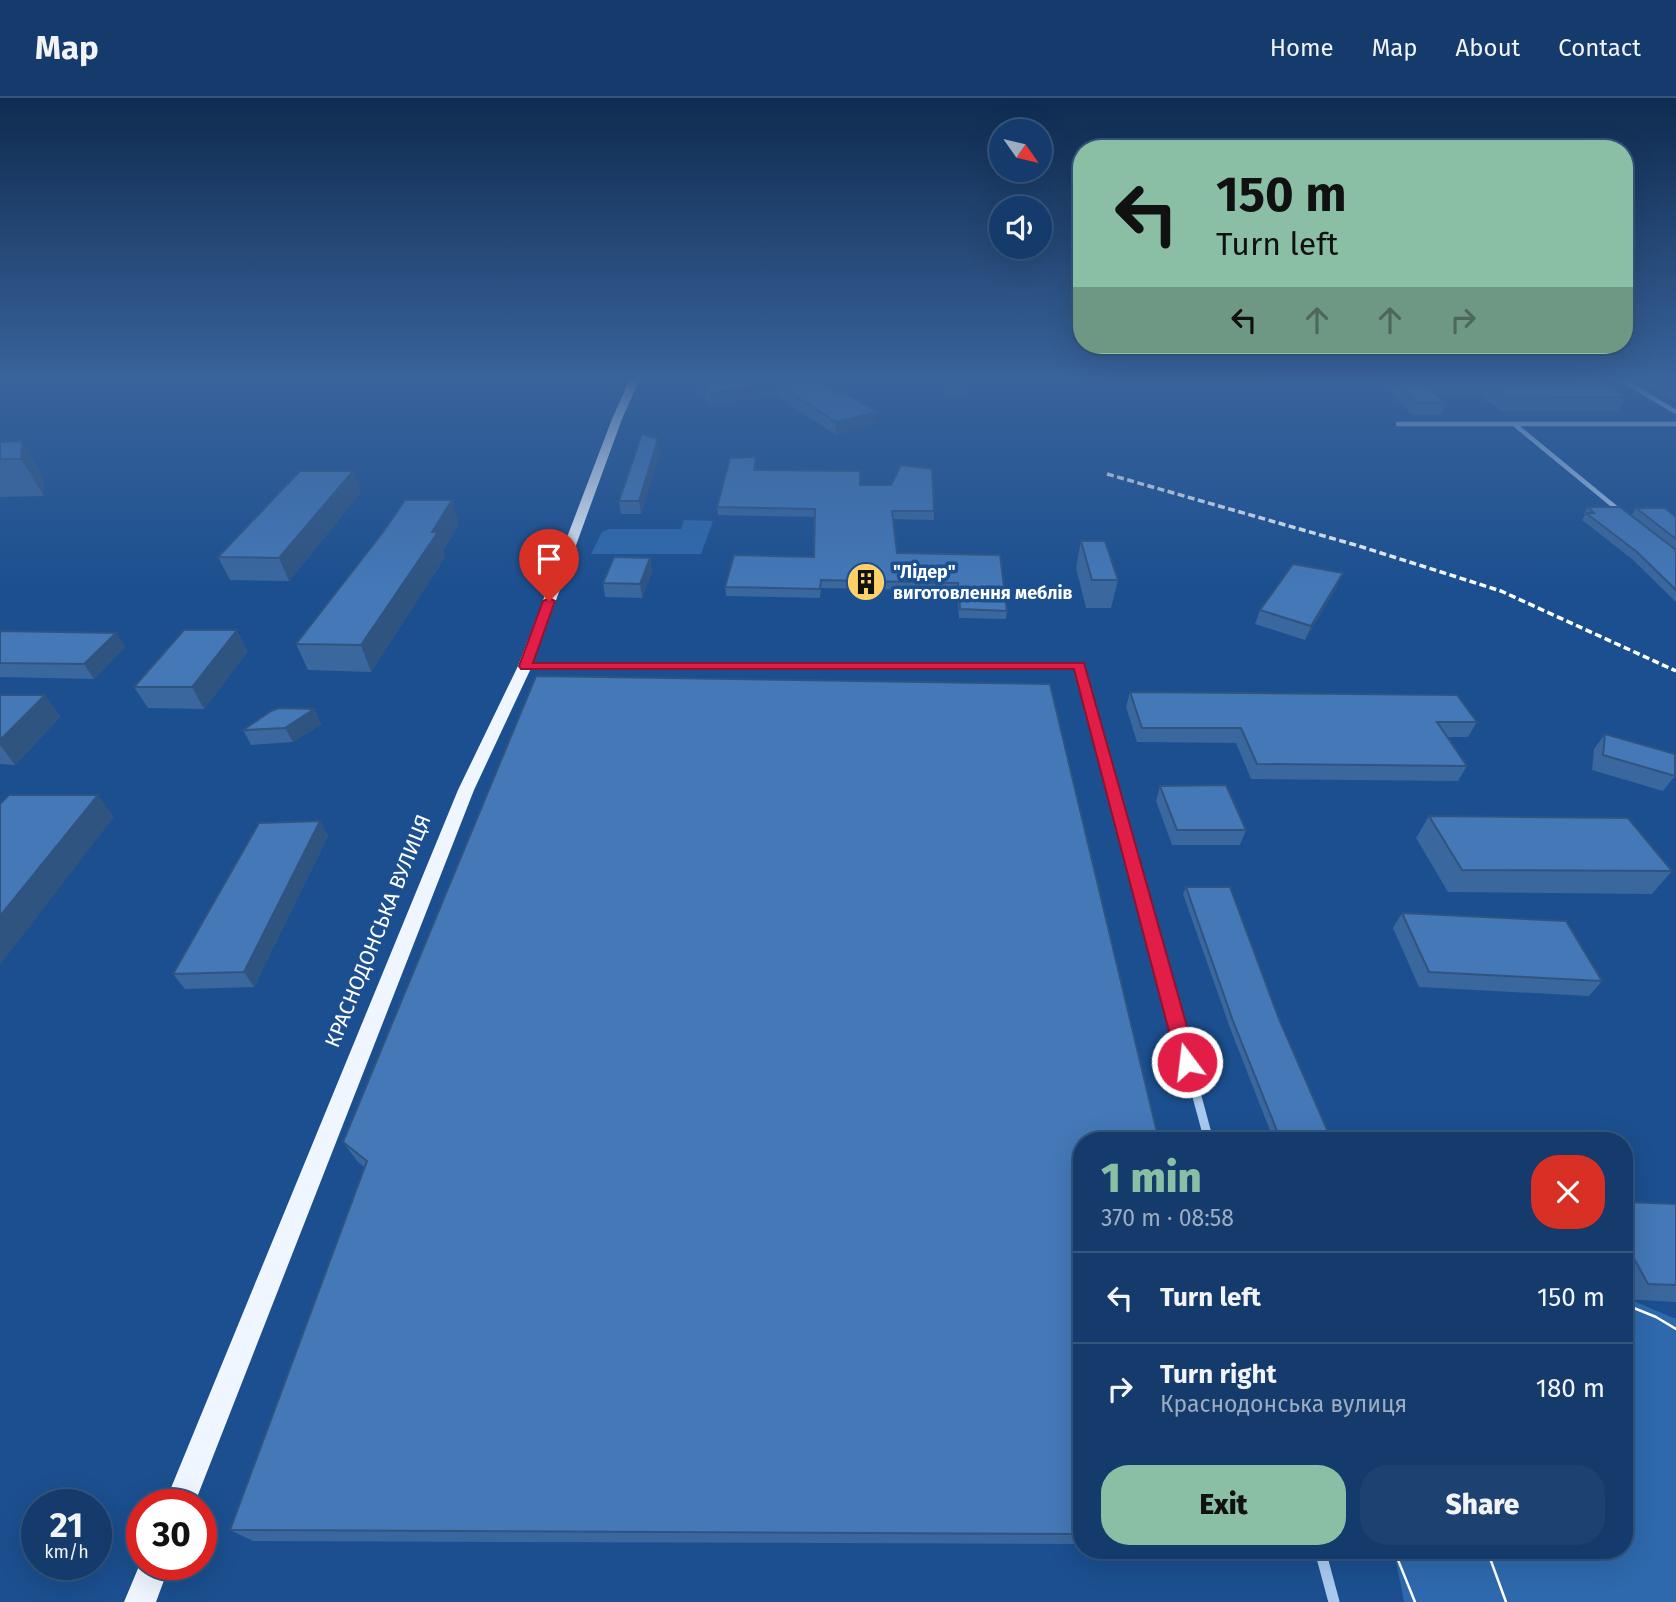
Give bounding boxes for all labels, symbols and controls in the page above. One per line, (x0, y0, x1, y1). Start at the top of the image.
text: Map (35, 28, 99, 68)
text: Home (1270, 34, 1334, 62)
text: Map (1372, 34, 1418, 62)
text: About (1456, 34, 1520, 62)
text: Contact (1558, 34, 1641, 62)
north arrow (989, 119, 1052, 182)
map controls (989, 119, 1052, 259)
text: 150 m (1216, 165, 1347, 224)
icon: left (1101, 168, 1192, 259)
button: sound (989, 196, 1052, 259)
text: Turn left (1216, 225, 1338, 263)
icon: left (1225, 301, 1263, 339)
icon: ahead (1298, 301, 1336, 339)
icon: ahead (1371, 301, 1409, 339)
icon: right (1444, 301, 1482, 339)
pin (519, 529, 579, 601)
icon: arrive (530, 540, 568, 578)
building icon: "Лідер" виготовлення меблів (845, 561, 887, 603)
place label: "Лідер" виготовлення меблів (893, 561, 1073, 604)
street label: КРАСНОДОНСЬКА ВУЛИЦЯ (319, 811, 437, 1051)
position arrow (1150, 1025, 1224, 1099)
text: 1 min (1101, 1153, 1202, 1203)
button: close (1531, 1155, 1605, 1229)
text: 370 m · 08:58 (1101, 1204, 1234, 1232)
icon: left (1101, 1279, 1139, 1317)
text: Turn left (1160, 1282, 1261, 1313)
text: 150 m (1537, 1282, 1605, 1313)
text: Turn right (1160, 1359, 1277, 1390)
icon: right (1101, 1370, 1139, 1408)
text: 180 m (1536, 1373, 1605, 1404)
text: Краснодонська вулиця (1160, 1390, 1407, 1418)
button: Exit (1101, 1465, 1346, 1545)
button: Share (1360, 1465, 1605, 1545)
speed limit sign: 30 (126, 1489, 217, 1580)
text: 21 (50, 1504, 83, 1546)
text: km/h (44, 1541, 89, 1563)

